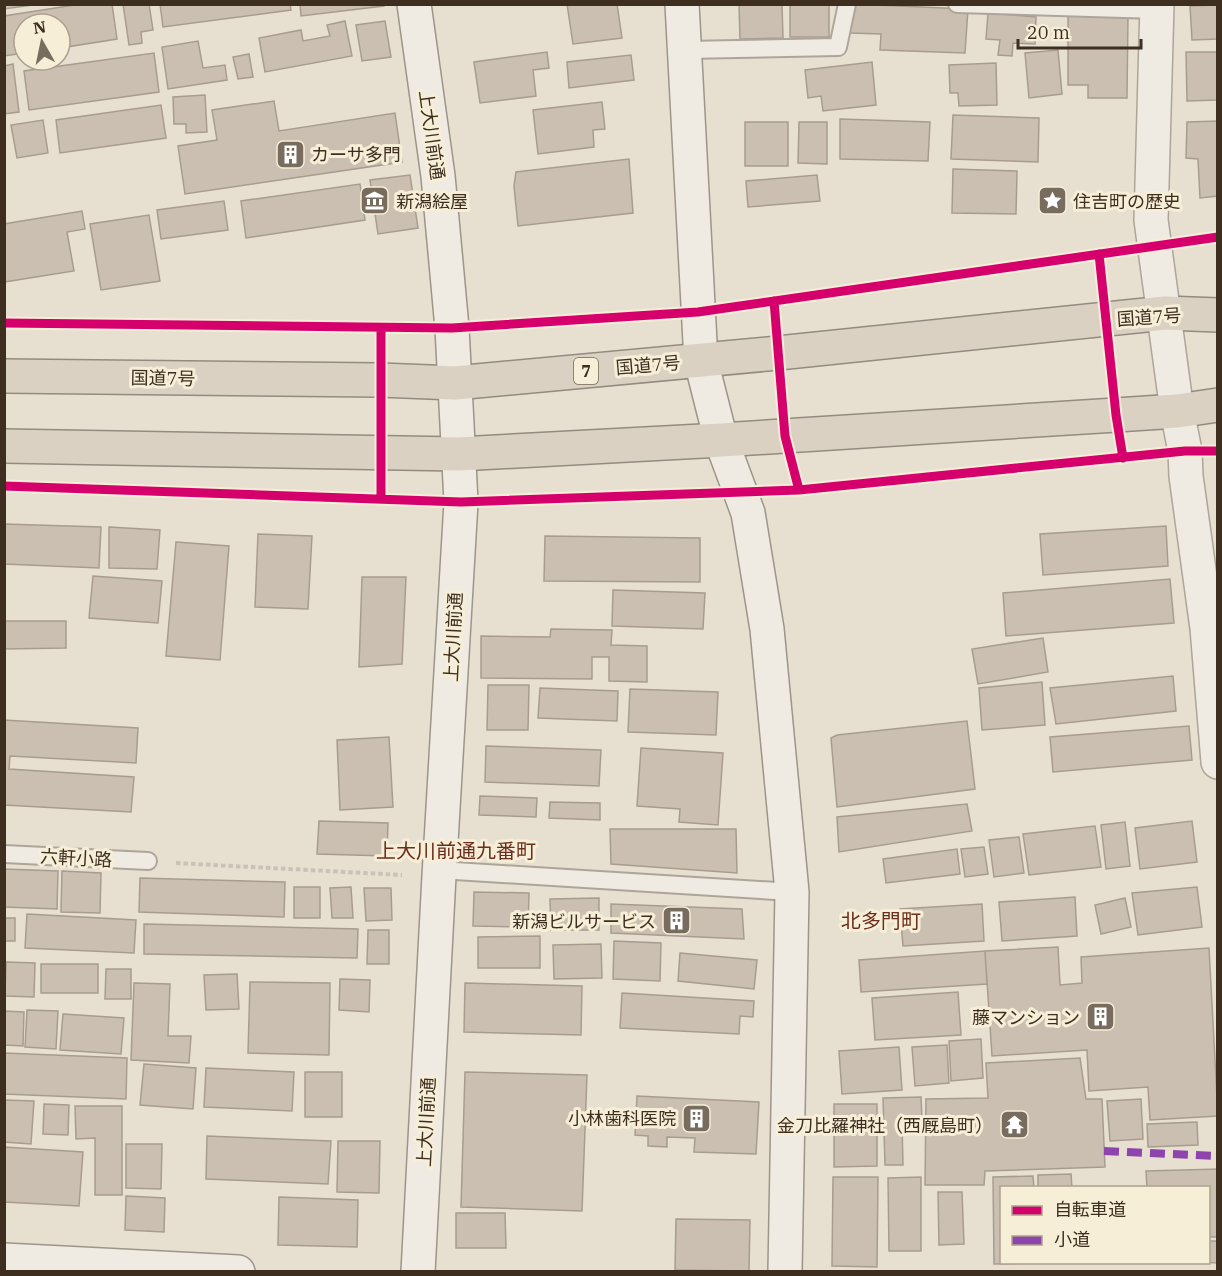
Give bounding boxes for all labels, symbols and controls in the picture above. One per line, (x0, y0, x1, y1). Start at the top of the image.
north arrow (12, 12, 72, 72)
scale bar (1018, 12, 1141, 50)
text: N (32, 16, 47, 38)
text: 20 m (1027, 21, 1070, 44)
street label: 上大川前通 (414, 89, 450, 181)
building icon: カーサ多門 (274, 138, 306, 170)
place label: カーサ多門 (311, 143, 401, 166)
museum icon: 新潟絵屋 (359, 185, 391, 217)
place icon: 住吉町の歴史 (1036, 185, 1068, 217)
place label: 新潟絵屋 (396, 190, 468, 213)
place label: 住吉町の歴史 (1073, 190, 1181, 213)
street label: 国道7号 (1116, 303, 1182, 331)
street label: 国道7号 (615, 351, 681, 379)
road number: 7 (574, 358, 598, 384)
street label: 国道7号 (130, 366, 196, 390)
street label: 上大川前通 (439, 591, 467, 683)
district label: 上大川前通九番町 (376, 837, 536, 864)
street label: 六軒小路 (39, 845, 113, 871)
building icon: 新潟ビルサービス (661, 905, 693, 937)
district label: 北多門町 (841, 907, 921, 934)
place label: 新潟ビルサービス (512, 910, 656, 933)
building icon: 藤マンション (1085, 1001, 1117, 1033)
place label: 藤マンション (972, 1006, 1080, 1029)
street label: 上大川前通 (412, 1076, 440, 1168)
building icon: 小林歯科医院 (681, 1102, 713, 1134)
place label: 小林歯科医院 (568, 1107, 676, 1130)
temple icon: 金刀比羅神社（西厩島町） (998, 1109, 1030, 1141)
place label: 金刀比羅神社（西厩島町） (777, 1114, 993, 1137)
legend (1000, 1186, 1210, 1264)
text: 自転車道 (1054, 1198, 1126, 1221)
text: 小道 (1054, 1228, 1090, 1251)

